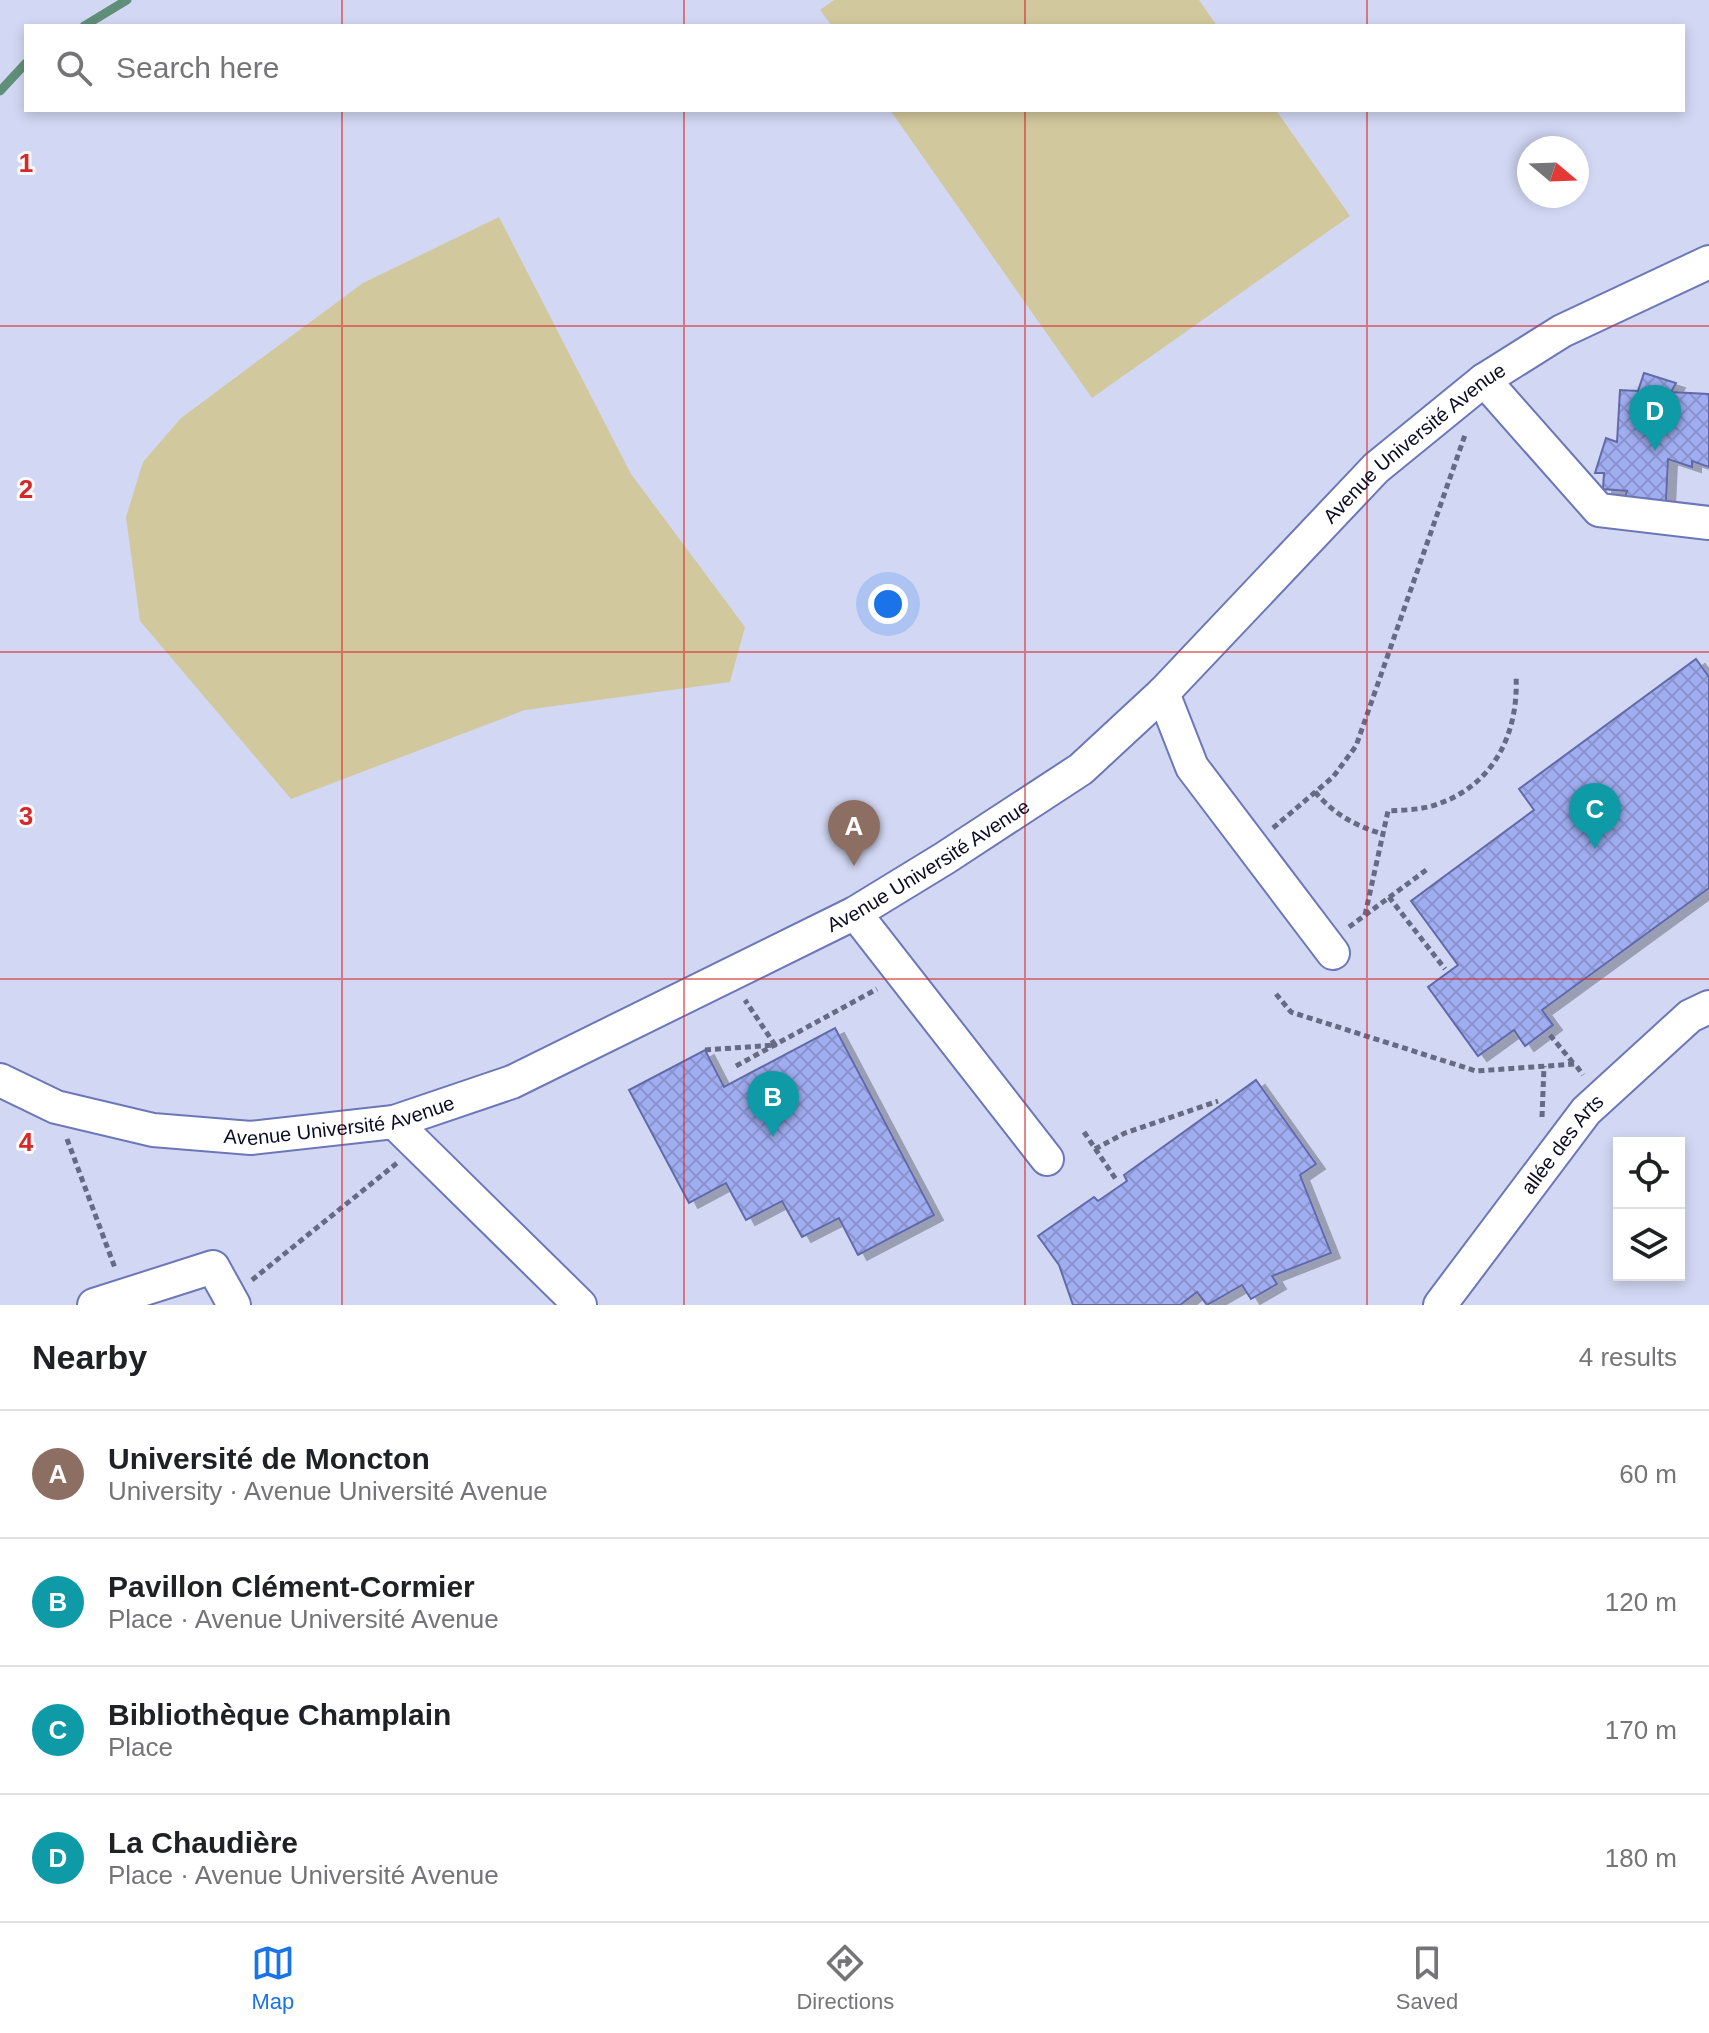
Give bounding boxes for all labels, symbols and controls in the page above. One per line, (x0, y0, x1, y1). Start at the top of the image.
search box (24, 24, 1685, 112)
icon: search (52, 46, 96, 90)
text: Search here (116, 51, 279, 84)
north arrow (1517, 136, 1589, 208)
text: 1 (19, 148, 33, 178)
street label: Avenue Université Avenue (1319, 358, 1509, 528)
pin: D (1629, 385, 1681, 451)
text: 2 (19, 474, 33, 504)
your location (868, 584, 908, 624)
pin: C (1569, 783, 1621, 849)
street label: Avenue Université Avenue (820, 794, 1034, 936)
pin: A (828, 800, 880, 866)
text: 3 (19, 801, 33, 831)
pin: B (747, 1071, 799, 1137)
street label: allée des Arts (1517, 1090, 1608, 1198)
street label: Avenue Université Avenue (223, 1091, 457, 1149)
text: 4 (19, 1127, 34, 1157)
map controls (1613, 1137, 1685, 1281)
button: locate (1613, 1137, 1685, 1209)
button: layers (1613, 1209, 1685, 1281)
text: Nearby (32, 1338, 147, 1376)
text: 4 results (1579, 1342, 1677, 1372)
text: Université de Moncton (108, 1442, 430, 1475)
text: A (49, 1459, 67, 1489)
text: 60 m (1619, 1459, 1677, 1489)
text: University · Avenue Université Avenue (108, 1476, 548, 1506)
text: Pavillon Clément-Cormier (108, 1570, 475, 1603)
text: B (49, 1587, 67, 1617)
text: 120 m (1605, 1587, 1677, 1617)
text: Place · Avenue Université Avenue (108, 1604, 499, 1634)
text: Bibliothèque Champlain (108, 1698, 451, 1731)
text: C (49, 1715, 67, 1745)
text: 170 m (1605, 1715, 1677, 1745)
text: Place (108, 1732, 173, 1762)
text: La Chaudière (108, 1826, 298, 1859)
text: D (49, 1843, 67, 1873)
text: 180 m (1605, 1843, 1677, 1873)
text: Place · Avenue Université Avenue (108, 1860, 499, 1890)
tab: Map (251, 1941, 295, 2015)
tab: Directions (796, 1941, 894, 2015)
tab: Saved (1396, 1941, 1458, 2015)

